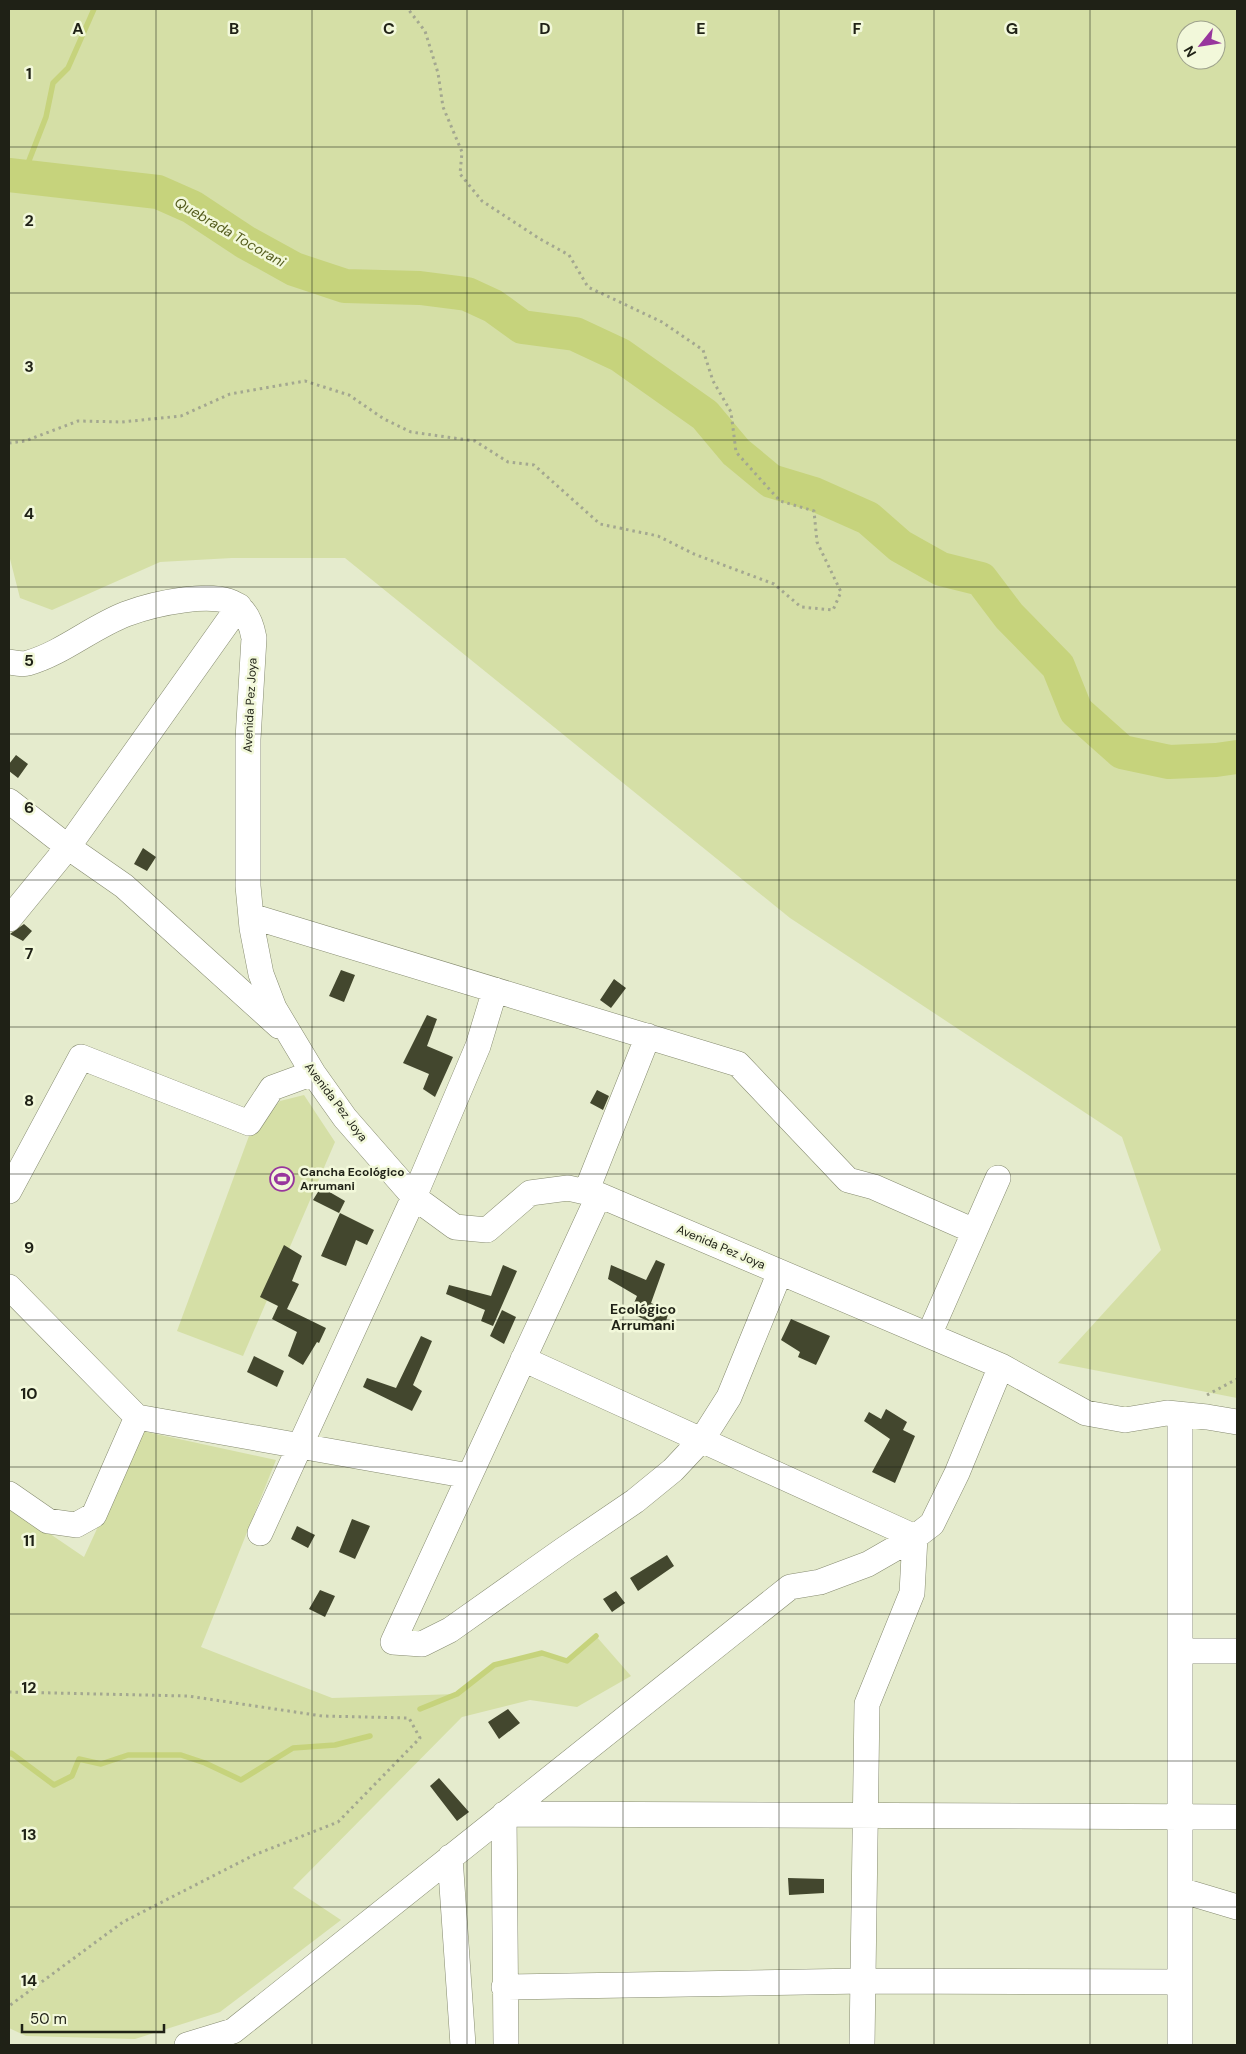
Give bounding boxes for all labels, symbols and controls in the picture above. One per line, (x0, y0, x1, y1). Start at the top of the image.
text: A (72, 18, 84, 39)
text: B (229, 18, 239, 39)
text: C (383, 18, 395, 39)
text: D (539, 18, 551, 39)
text: E (696, 18, 706, 39)
text: F (853, 18, 862, 39)
text: G (1006, 18, 1018, 39)
north arrow (1176, 20, 1226, 70)
text: N (1179, 43, 1200, 60)
text: 1 (26, 63, 32, 84)
water label: Quebrada Tocorani (171, 193, 289, 271)
text: 2 (24, 210, 34, 231)
text: 3 (24, 356, 34, 377)
text: 4 (24, 503, 34, 524)
text: 5 (24, 650, 34, 671)
street label: Avenida Pez Joya (240, 657, 260, 753)
text: 6 (24, 797, 34, 818)
text: 7 (25, 943, 34, 964)
street label: Avenida Pez Joya (301, 1059, 371, 1145)
text: 8 (24, 1090, 34, 1111)
place label: Cancha Ecológico Arrumani (300, 1164, 405, 1194)
sports icon: Cancha Ecológico Arrumani (269, 1166, 295, 1192)
street label: Avenida Pez Joya (674, 1221, 768, 1273)
text: 9 (24, 1237, 34, 1258)
district label: Ecológico Arrumani (610, 1300, 676, 1334)
text: 10 (20, 1383, 38, 1404)
text: 11 (23, 1530, 35, 1551)
text: 12 (21, 1677, 37, 1698)
text: 13 (21, 1824, 37, 1845)
text: 14 (21, 1970, 37, 1991)
scale bar (22, 2002, 165, 2034)
text: 50 m (30, 2009, 67, 2029)

